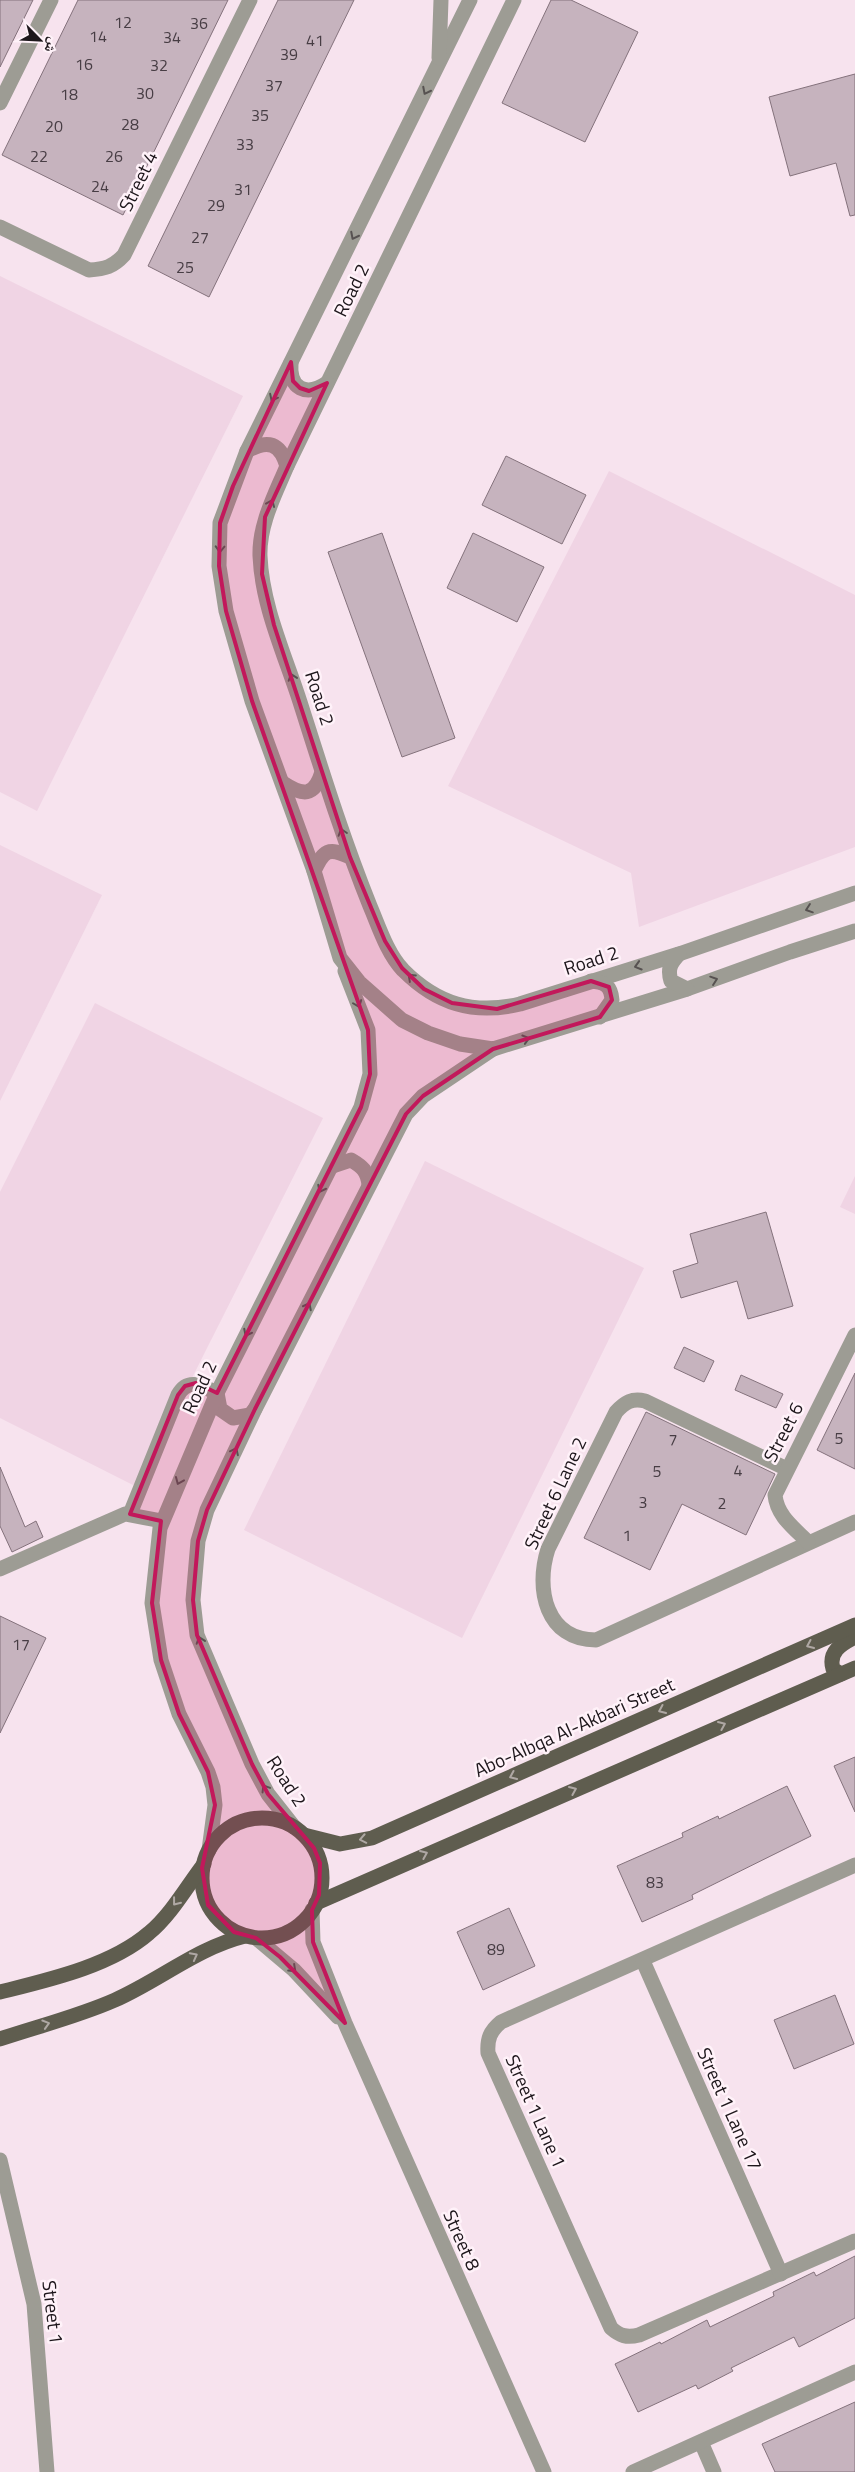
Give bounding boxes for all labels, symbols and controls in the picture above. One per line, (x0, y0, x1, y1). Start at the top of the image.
house number: 12 (114, 10, 132, 34)
house number: 36 (190, 11, 208, 35)
north arrow (15, 15, 65, 65)
house number: 14 (89, 24, 107, 48)
house number: 34 (163, 25, 181, 49)
house number: 41 (306, 28, 324, 52)
text: ش (40, 34, 65, 57)
house number: 39 (280, 42, 298, 66)
house number: 16 (75, 52, 93, 76)
house number: 32 (150, 53, 168, 77)
house number: 37 (265, 73, 283, 97)
house number: 30 (136, 81, 154, 105)
house number: 18 (60, 82, 78, 106)
one-way arrow (422, 86, 433, 95)
house number: 35 (251, 103, 269, 127)
house number: 28 (121, 112, 139, 136)
house number: 20 (45, 114, 63, 138)
house number: 33 (236, 132, 254, 156)
house number: 22 (30, 144, 48, 168)
house number: 26 (105, 144, 123, 168)
street label: Street 4 (111, 146, 165, 216)
house number: 24 (91, 174, 109, 198)
house number: 31 (234, 177, 252, 201)
house number: 29 (207, 193, 225, 217)
house number: 27 (191, 225, 209, 249)
one-way arrow (350, 231, 360, 240)
house number: 25 (176, 255, 194, 279)
street label: Road 2 (325, 258, 376, 321)
one-way arrow (269, 393, 280, 402)
one-way arrow (265, 499, 276, 508)
one-way arrow (214, 545, 225, 553)
street label: Road 2 (298, 667, 343, 729)
one-way arrow (288, 673, 298, 682)
one-way arrow (338, 828, 348, 837)
one-way arrow (805, 903, 814, 913)
street label: Road 2 (560, 937, 622, 982)
one-way arrow (635, 961, 643, 971)
one-way arrow (408, 974, 417, 983)
one-way arrow (710, 975, 718, 985)
one-way arrow (352, 999, 362, 1007)
one-way arrow (522, 1035, 530, 1045)
one-way arrow (317, 1184, 327, 1193)
one-way arrow (302, 1302, 312, 1311)
one-way arrow (243, 1328, 253, 1337)
street label: Road 2 (174, 1355, 224, 1418)
street label: Street 6 (755, 1397, 810, 1467)
house number: 5 (835, 1426, 844, 1450)
house number: 7 (669, 1427, 677, 1451)
street label: Street 6 Lane 2 (516, 1432, 593, 1554)
one-way arrow (229, 1447, 239, 1456)
house number: 4 (734, 1458, 743, 1482)
house number: 5 (653, 1459, 662, 1483)
one-way arrow (175, 1476, 186, 1485)
house number: 3 (639, 1490, 647, 1514)
house number: 2 (718, 1491, 726, 1515)
house number: 1 (623, 1523, 631, 1547)
house number: 17 (12, 1632, 30, 1656)
one-way arrow (195, 1636, 205, 1645)
one-way arrow (806, 1638, 815, 1649)
street label: Abo-Albqa Al-Akbari Street (469, 1669, 679, 1784)
one-way arrow (658, 1704, 667, 1715)
one-way arrow (717, 1721, 726, 1732)
street label: Road 2 (260, 1749, 315, 1812)
one-way arrow (509, 1769, 518, 1780)
one-way arrow (262, 1785, 272, 1794)
one-way arrow (568, 1785, 577, 1796)
one-way arrow (359, 1833, 368, 1844)
one-way arrow (419, 1850, 428, 1861)
house number: 83 (646, 1870, 664, 1894)
one-way arrow (173, 1896, 181, 1905)
house number: 89 (487, 1937, 505, 1961)
one-way arrow (188, 1952, 197, 1962)
one-way arrow (287, 1963, 296, 1972)
one-way arrow (42, 2020, 50, 2030)
street label: Street 1 Lane 17 (690, 2043, 771, 2175)
street label: Street 1 Lane 1 (499, 2050, 574, 2172)
street label: Street 8 (436, 2205, 489, 2275)
street label: Street 1 (35, 2279, 72, 2345)

